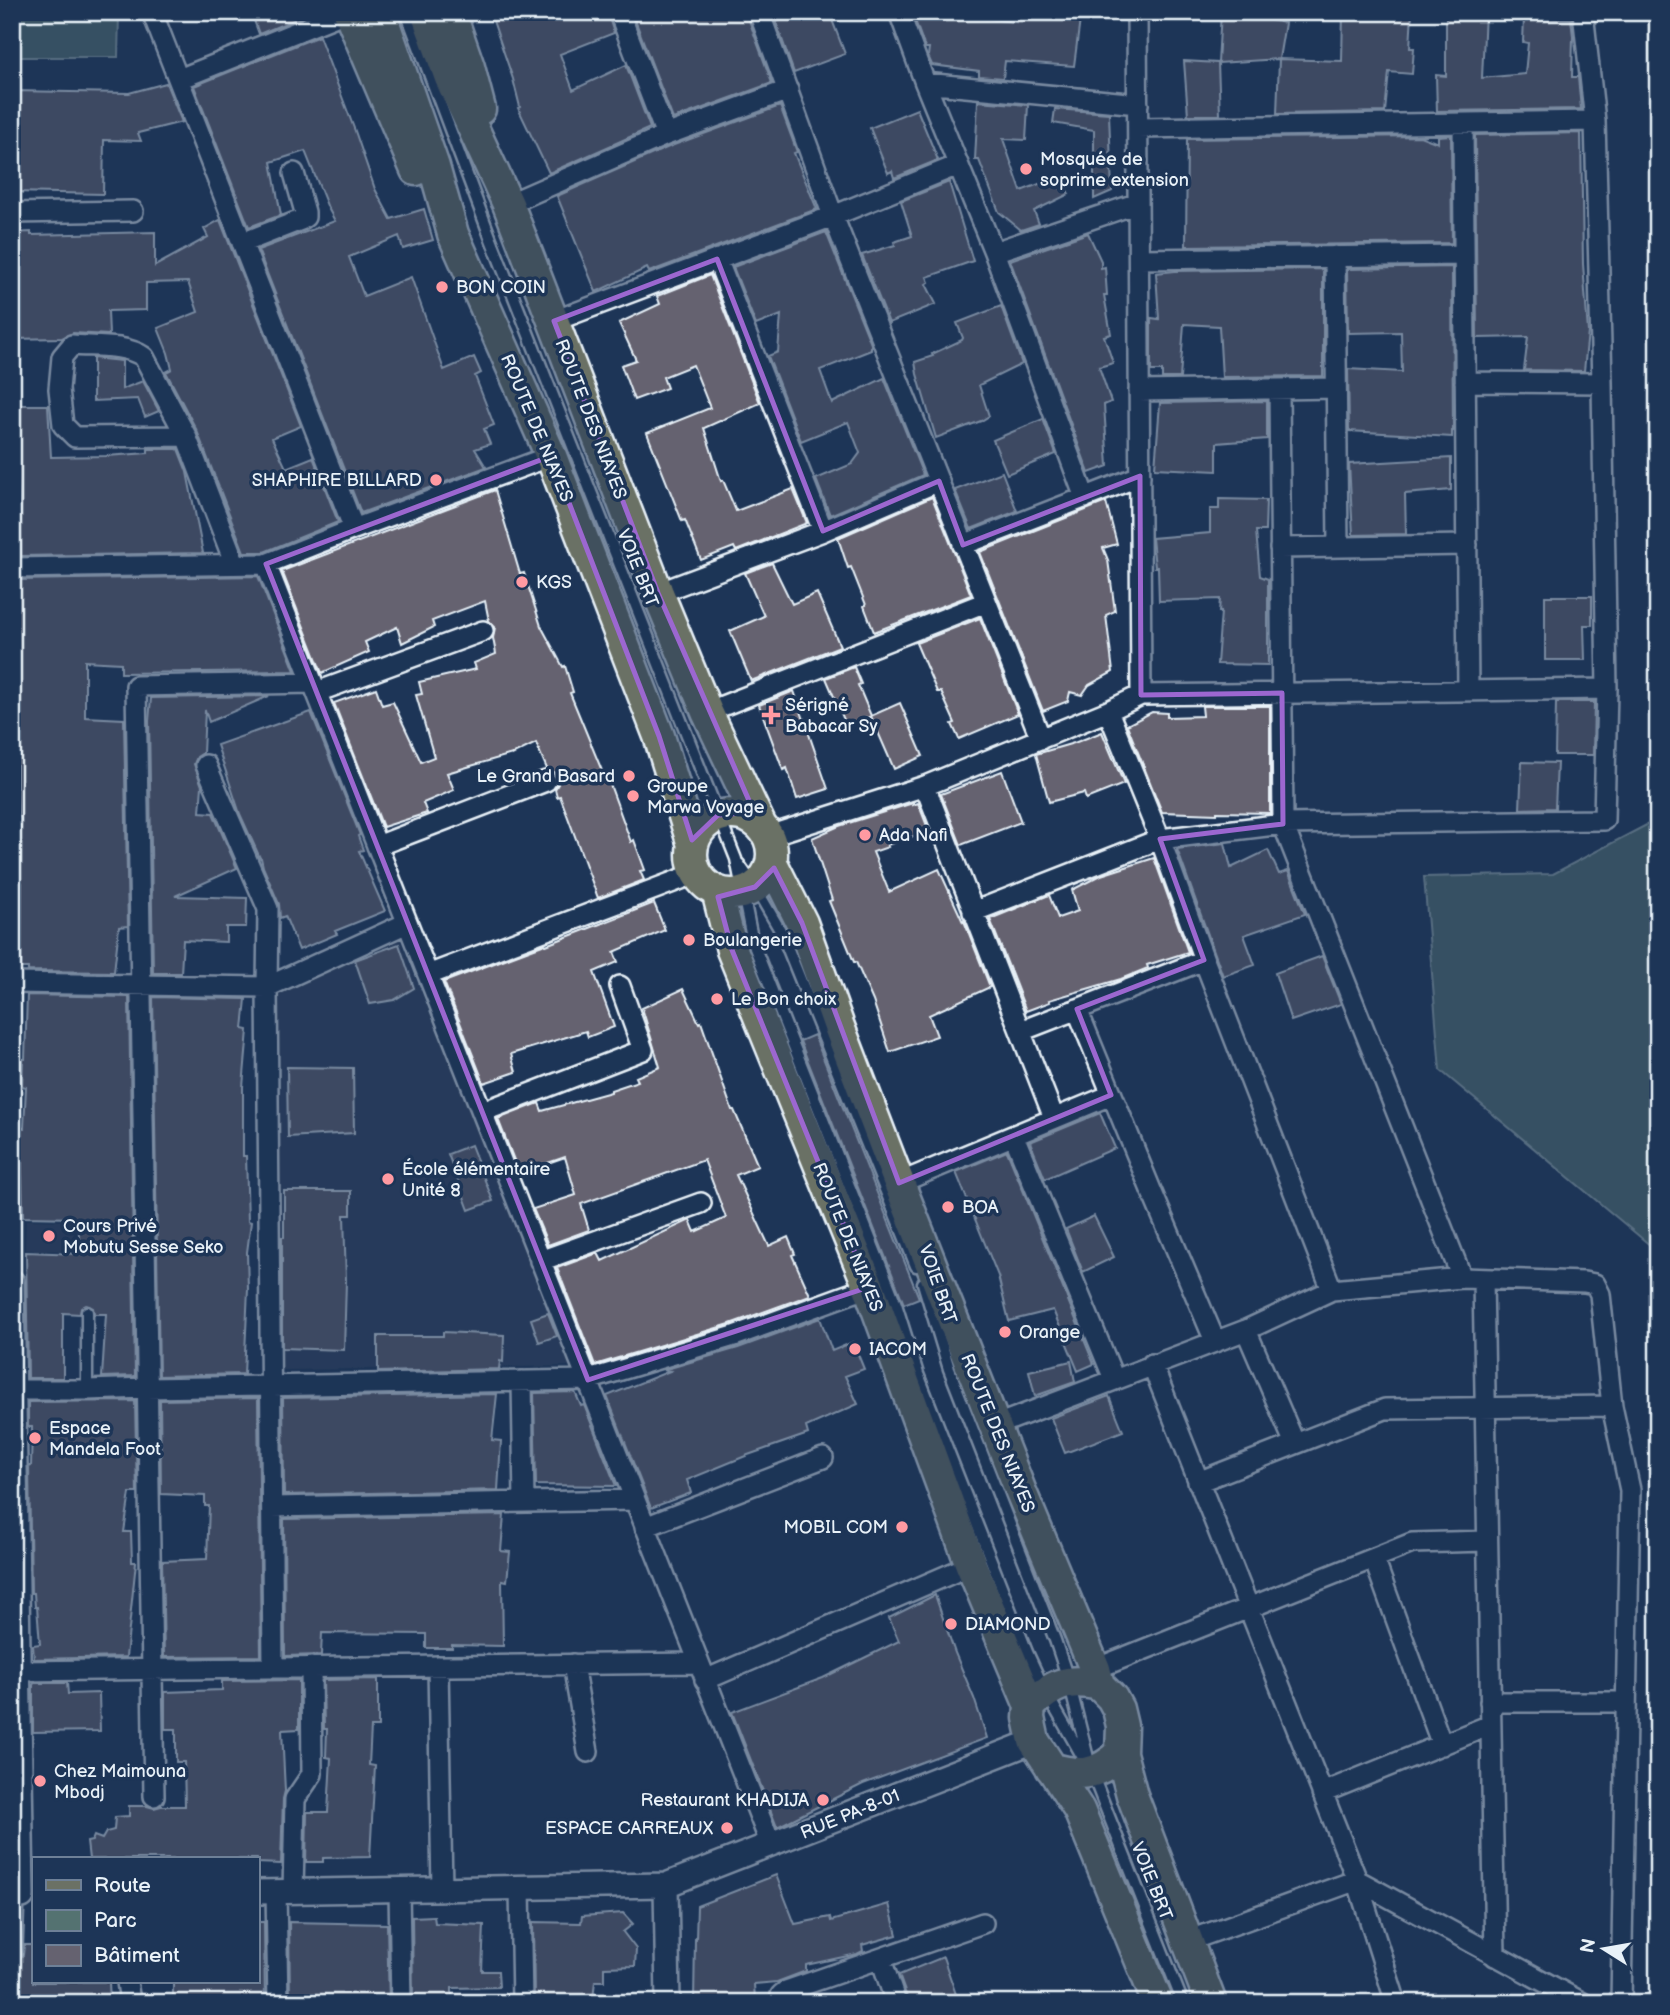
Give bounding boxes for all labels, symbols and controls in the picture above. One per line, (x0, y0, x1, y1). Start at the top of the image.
place label: Mosquée de soprime extension (1040, 149, 1189, 191)
marker: Mosquée de soprime extension (1018, 161, 1034, 177)
place label: BON COIN (456, 277, 546, 298)
marker: BON COIN (434, 279, 450, 295)
street label: ROUTE DES NIAYES (550, 336, 631, 502)
street label: ROUTE DE NIAYES (496, 351, 577, 505)
place label: SHAPHIRE BILLARD (252, 470, 422, 491)
marker: SHAPHIRE BILLARD (428, 472, 444, 488)
street label: VOIE BRT (612, 526, 663, 611)
place label: KGS (536, 572, 572, 593)
marker: KGS (514, 574, 530, 590)
place label: Sérigné Babacar Sy (785, 695, 878, 737)
marker: Sérigné Babacar Sy (763, 707, 779, 723)
place label: Le Grand Basard (476, 766, 615, 787)
marker: Le Grand Basard (621, 768, 637, 784)
place label: Groupe Marwa Voyage (647, 776, 765, 818)
marker: Groupe Marwa Voyage (625, 788, 641, 804)
place label: Ada Nafi (879, 825, 947, 846)
marker: Ada Nafi (857, 827, 873, 843)
place label: Boulangerie (703, 930, 802, 951)
marker: Boulangerie (681, 932, 697, 948)
place label: Le Bon choix (731, 989, 837, 1010)
marker: Le Bon choix (709, 991, 725, 1007)
place label: École élémentaire Unité 8 (402, 1157, 550, 1201)
street label: ROUTE DE NIAYES (808, 1160, 887, 1315)
marker: École élémentaire Unité 8 (380, 1171, 396, 1187)
place label: BOA (962, 1197, 999, 1218)
marker: BOA (940, 1199, 956, 1215)
place label: Cours Privé Mobutu Sesse Seko (63, 1216, 224, 1258)
marker: Cours Privé Mobutu Sesse Seko (41, 1228, 57, 1244)
street label: VOIE BRT (914, 1242, 961, 1327)
place label: Orange (1019, 1322, 1081, 1343)
marker: Orange (997, 1324, 1013, 1340)
place label: IACOM (869, 1339, 927, 1360)
marker: IACOM (847, 1341, 863, 1357)
street label: ROUTE DES NIAYES (956, 1351, 1039, 1516)
place label: Espace Mandela Foot (49, 1418, 161, 1460)
marker: Espace Mandela Foot (27, 1430, 43, 1446)
place label: MOBIL COM (784, 1517, 888, 1538)
marker: MOBIL COM (894, 1519, 910, 1535)
place label: DIAMOND (965, 1614, 1051, 1635)
marker: DIAMOND (943, 1616, 959, 1632)
place label: Chez Maimouna Mbodj (54, 1761, 186, 1803)
marker: Chez Maimouna Mbodj (32, 1773, 48, 1789)
street label: RUE PA-8-01 (798, 1785, 903, 1844)
place label: Restaurant KHADIJA (640, 1790, 809, 1811)
marker: Restaurant KHADIJA (815, 1792, 831, 1808)
place label: ESPACE CARREAUX (545, 1818, 714, 1839)
marker: ESPACE CARREAUX (719, 1820, 735, 1836)
street label: VOIE BRT (1126, 1839, 1177, 1924)
legend (32, 1857, 259, 1983)
text: Route (94, 1873, 151, 1898)
text: Parc (94, 1908, 137, 1933)
north arrow (1568, 1913, 1638, 1983)
text: N (1576, 1937, 1601, 1955)
text: Bâtiment (94, 1943, 180, 1968)

